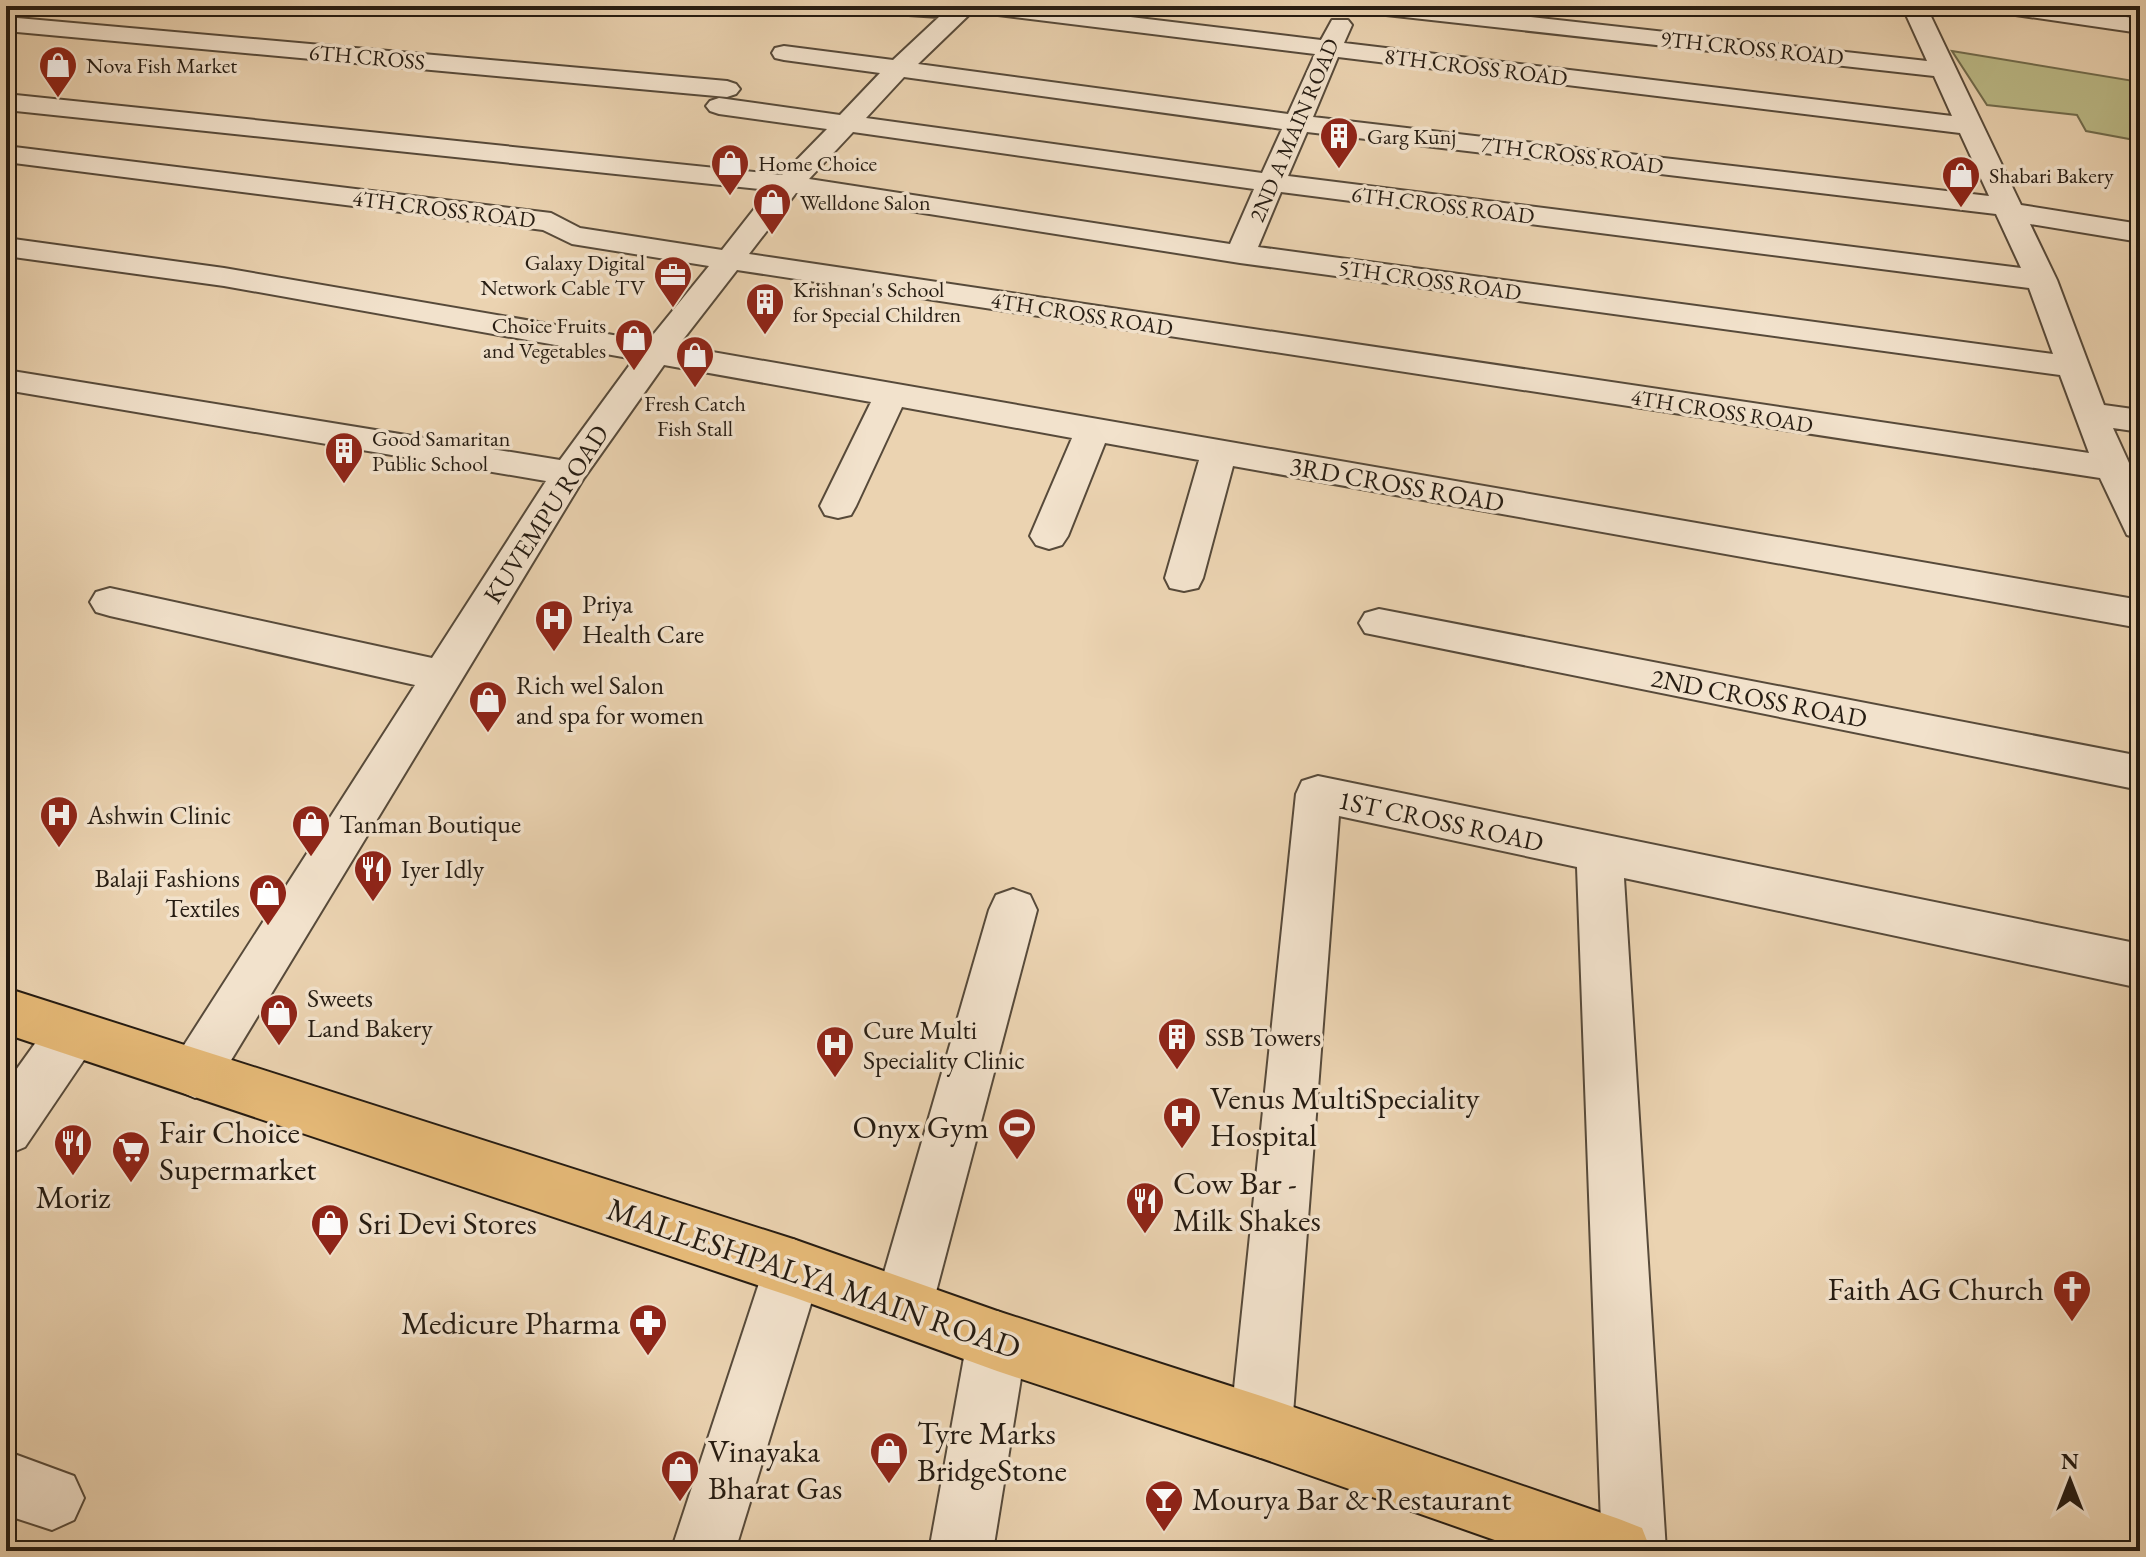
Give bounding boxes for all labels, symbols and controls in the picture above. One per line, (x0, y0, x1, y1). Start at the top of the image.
street label: 9TH CROSS ROAD (1659, 24, 1845, 72)
street label: 2ND A MAIN ROAD (1242, 34, 1346, 226)
street label: 6TH CROSS (308, 37, 426, 77)
street label: 8TH CROSS ROAD (1383, 41, 1569, 93)
shop icon: Nova Fish Market (37, 44, 79, 99)
place label: Nova Fish Market (86, 51, 237, 80)
building icon: Garg Kunj (1318, 115, 1360, 170)
place label: Garg Kunj (1367, 122, 1456, 151)
street label: 7TH CROSS ROAD (1479, 129, 1665, 181)
shop icon: Home Choice (709, 142, 751, 197)
place label: Home Choice (758, 149, 878, 178)
shop icon: Shabari Bakery (1940, 154, 1982, 209)
place label: Shabari Bakery (1989, 161, 2114, 190)
street label: 6TH CROSS ROAD (1350, 179, 1536, 231)
shop icon: Welldone Salon (751, 181, 793, 236)
street label: 4TH CROSS ROAD (351, 183, 537, 235)
place label: Welldone Salon (800, 188, 931, 217)
place label: Galaxy Digital Network Cable TV (481, 248, 645, 302)
street label: 5TH CROSS ROAD (1337, 253, 1523, 307)
office icon: Galaxy Digital Network Cable TV (652, 254, 694, 309)
place label: Krishnan's School for Special Children (793, 275, 962, 329)
building icon: Krishnan's School for Special Children (744, 281, 786, 336)
street label: 4TH CROSS ROAD (989, 285, 1175, 343)
place label: Choice Fruits and Vegetables (483, 311, 606, 365)
shop icon: Choice Fruits and Vegetables (613, 317, 655, 372)
shop icon: Fresh Catch Fish Stall (674, 334, 716, 389)
street label: 4TH CROSS ROAD (1629, 382, 1815, 440)
place label: Fresh Catch Fish Stall (644, 389, 746, 443)
street label: KUVEMPU ROAD (476, 418, 616, 610)
place label: Good Samaritan Public School (372, 424, 511, 478)
building icon: Good Samaritan Public School (323, 430, 365, 485)
street label: 3RD CROSS ROAD (1287, 448, 1507, 520)
place label: Priya Health Care (582, 587, 704, 651)
hospital icon: Priya Health Care (533, 598, 575, 653)
street label: 2ND CROSS ROAD (1648, 660, 1870, 736)
place label: Rich wel Salon and spa for women (516, 668, 704, 732)
shop icon: Rich wel Salon and spa for women (467, 679, 509, 734)
street label: 1ST CROSS ROAD (1335, 783, 1547, 859)
hospital icon: Ashwin Clinic (38, 794, 80, 849)
place label: Ashwin Clinic (86, 798, 231, 832)
shop icon: Tanman Boutique (290, 803, 332, 858)
place label: Tanman Boutique (339, 807, 521, 841)
restaurant icon: Iyer Idly (352, 848, 394, 903)
place label: Iyer Idly (401, 852, 485, 886)
place label: Balaji Fashions Textiles (95, 861, 240, 925)
shop icon: Balaji Fashions Textiles (247, 872, 289, 927)
place label: Sweets Land Bakery (307, 981, 433, 1045)
shop icon: Sweets Land Bakery (258, 992, 300, 1047)
place label: Cure Multi Speciality Clinic (863, 1013, 1025, 1077)
building icon: SSB Towers (1156, 1016, 1198, 1071)
place label: SSB Towers (1205, 1020, 1321, 1054)
hospital icon: Cure Multi Speciality Clinic (814, 1024, 856, 1079)
place label: Venus MultiSpeciality Hospital (1210, 1077, 1480, 1156)
hospital icon: Venus MultiSpeciality Hospital (1161, 1095, 1203, 1150)
place label: Onyx Gym (853, 1106, 989, 1148)
sports icon: Onyx Gym (996, 1106, 1038, 1161)
place label: Fair Choice Supermarket (159, 1111, 316, 1190)
restaurant icon: Moriz (52, 1122, 94, 1177)
supermarket icon: Fair Choice Supermarket (110, 1129, 152, 1184)
place label: Cow Bar - Milk Shakes (1173, 1162, 1321, 1241)
place label: Moriz (36, 1176, 110, 1218)
restaurant icon: Cow Bar - Milk Shakes (1124, 1180, 1166, 1235)
street label: MALLESHPALYA MAIN ROAD (602, 1187, 1026, 1369)
shop icon: Sri Devi Stores (309, 1202, 351, 1257)
place label: Sri Devi Stores (358, 1202, 537, 1244)
place label: Faith AG Church (1828, 1268, 2044, 1310)
church icon: Faith AG Church (2051, 1268, 2093, 1323)
place label: Medicure Pharma (401, 1302, 620, 1344)
pharmacy icon: Medicure Pharma (627, 1302, 669, 1357)
place label: Tyre Marks BridgeStone (917, 1412, 1067, 1491)
place label: Vinayaka Bharat Gas (708, 1430, 842, 1509)
shop icon: Tyre Marks BridgeStone (868, 1430, 910, 1485)
north arrow (2030, 1441, 2110, 1521)
text: N (2061, 1447, 2079, 1476)
shop icon: Vinayaka Bharat Gas (659, 1448, 701, 1503)
bar icon: Mourya Bar & Restaurant (1143, 1478, 1185, 1533)
place label: Mourya Bar & Restaurant (1192, 1478, 1511, 1520)

